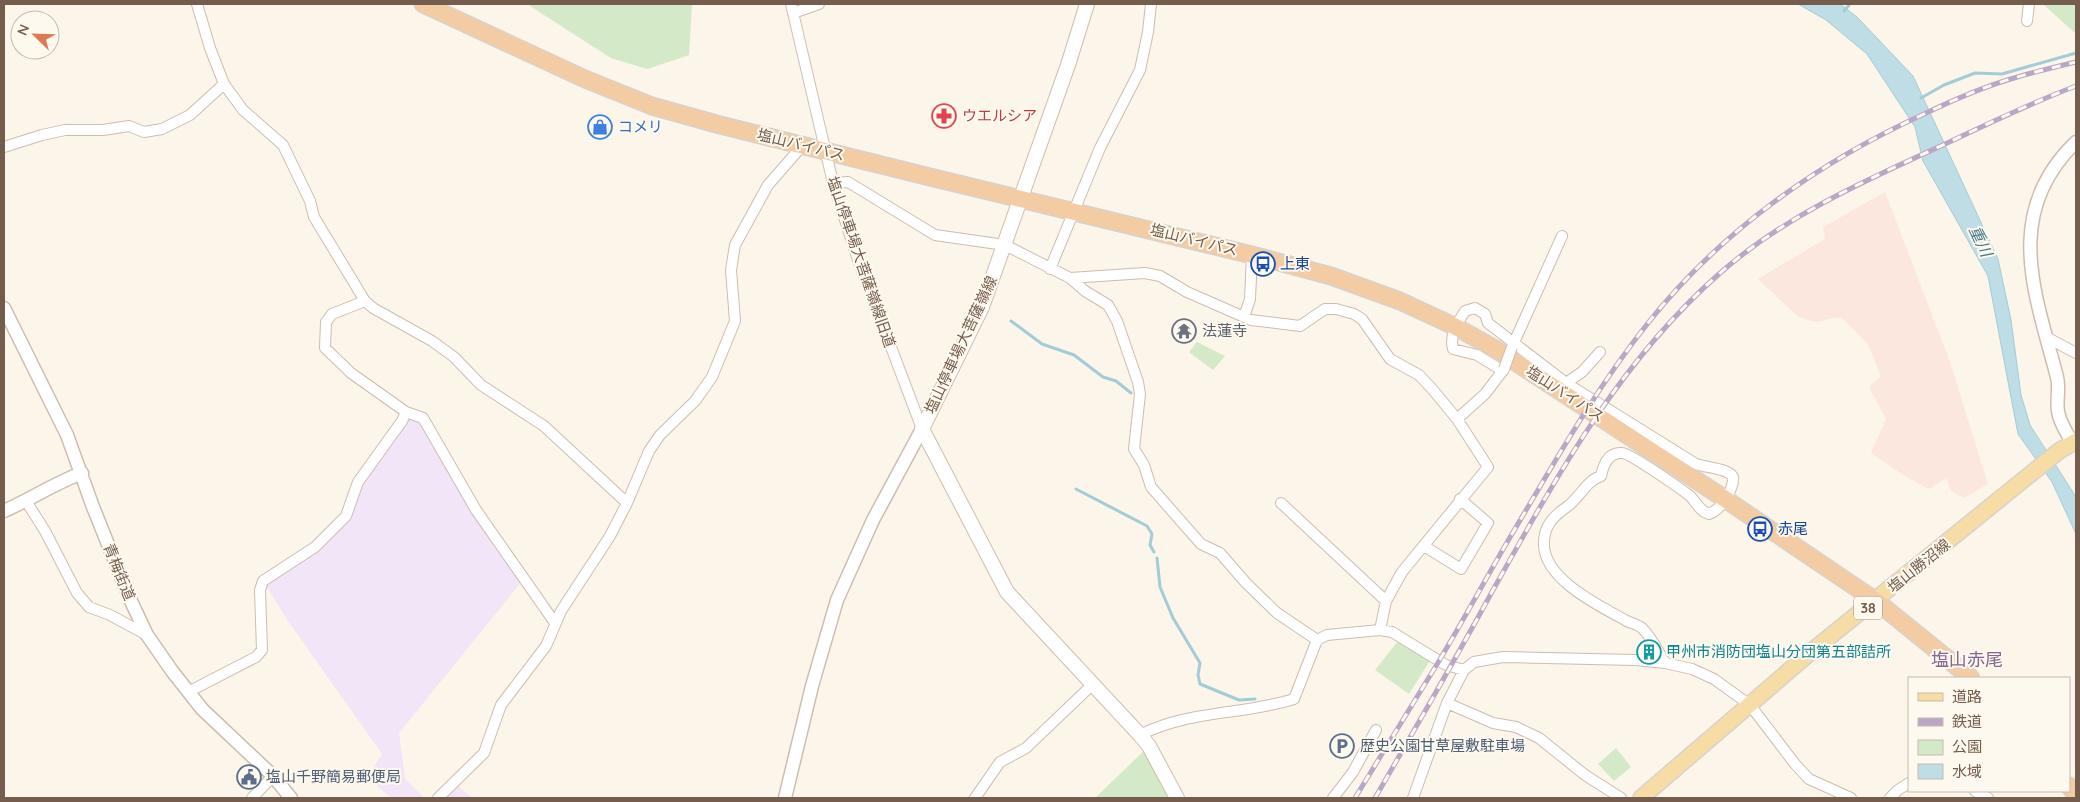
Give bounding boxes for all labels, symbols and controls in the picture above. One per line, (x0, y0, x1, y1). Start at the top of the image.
north arrow (10, 10, 60, 60)
text: N (13, 22, 33, 38)
pharmacy icon: ウエルシア (931, 103, 957, 129)
place label: ウエルシア (962, 106, 1037, 125)
shop icon: コメリ (587, 114, 613, 140)
place label: コメリ (618, 117, 663, 136)
street label: 塩山バイパス (755, 124, 847, 165)
street label: 塩山停車場大菩薩嶺線旧道 (823, 174, 900, 350)
street label: 塩山バイパス (1148, 219, 1240, 260)
water label: 重川 (1965, 222, 1998, 262)
bus stop icon: 上東 (1250, 251, 1276, 277)
place label: 上東 (1280, 254, 1310, 273)
street label: 塩山停車場大菩薩嶺線 (920, 273, 1001, 417)
temple icon: 法蓮寺 (1171, 318, 1197, 344)
place label: 法蓮寺 (1202, 321, 1247, 340)
street label: 塩山バイパス (1522, 361, 1608, 426)
bus stop icon: 赤尾 (1747, 516, 1773, 542)
place label: 赤尾 (1778, 519, 1808, 538)
street label: 塩山勝沼線 (1884, 535, 1954, 597)
street label: 青梅街道 (99, 540, 140, 603)
road number: 38 (1854, 596, 1882, 620)
building icon: 甲州市消防団塩山分団第五部詰所 (1636, 639, 1662, 665)
place label: 甲州市消防団塩山分団第五部詰所 (1666, 642, 1891, 661)
district label: 塩山赤尾 (1931, 648, 2003, 671)
legend (1908, 677, 2070, 792)
text: 道路 (1952, 687, 1982, 706)
text: 鉄道 (1952, 712, 1982, 731)
parking icon: 歴史公園甘草屋敷駐車場 (1329, 733, 1355, 759)
place label: 歴史公園甘草屋敷駐車場 (1360, 736, 1525, 755)
text: 公園 (1952, 737, 1982, 756)
text: 水域 (1952, 762, 1982, 781)
public building icon: 塩山千野簡易郵便局 (236, 764, 262, 790)
place label: 塩山千野簡易郵便局 (266, 767, 401, 786)

